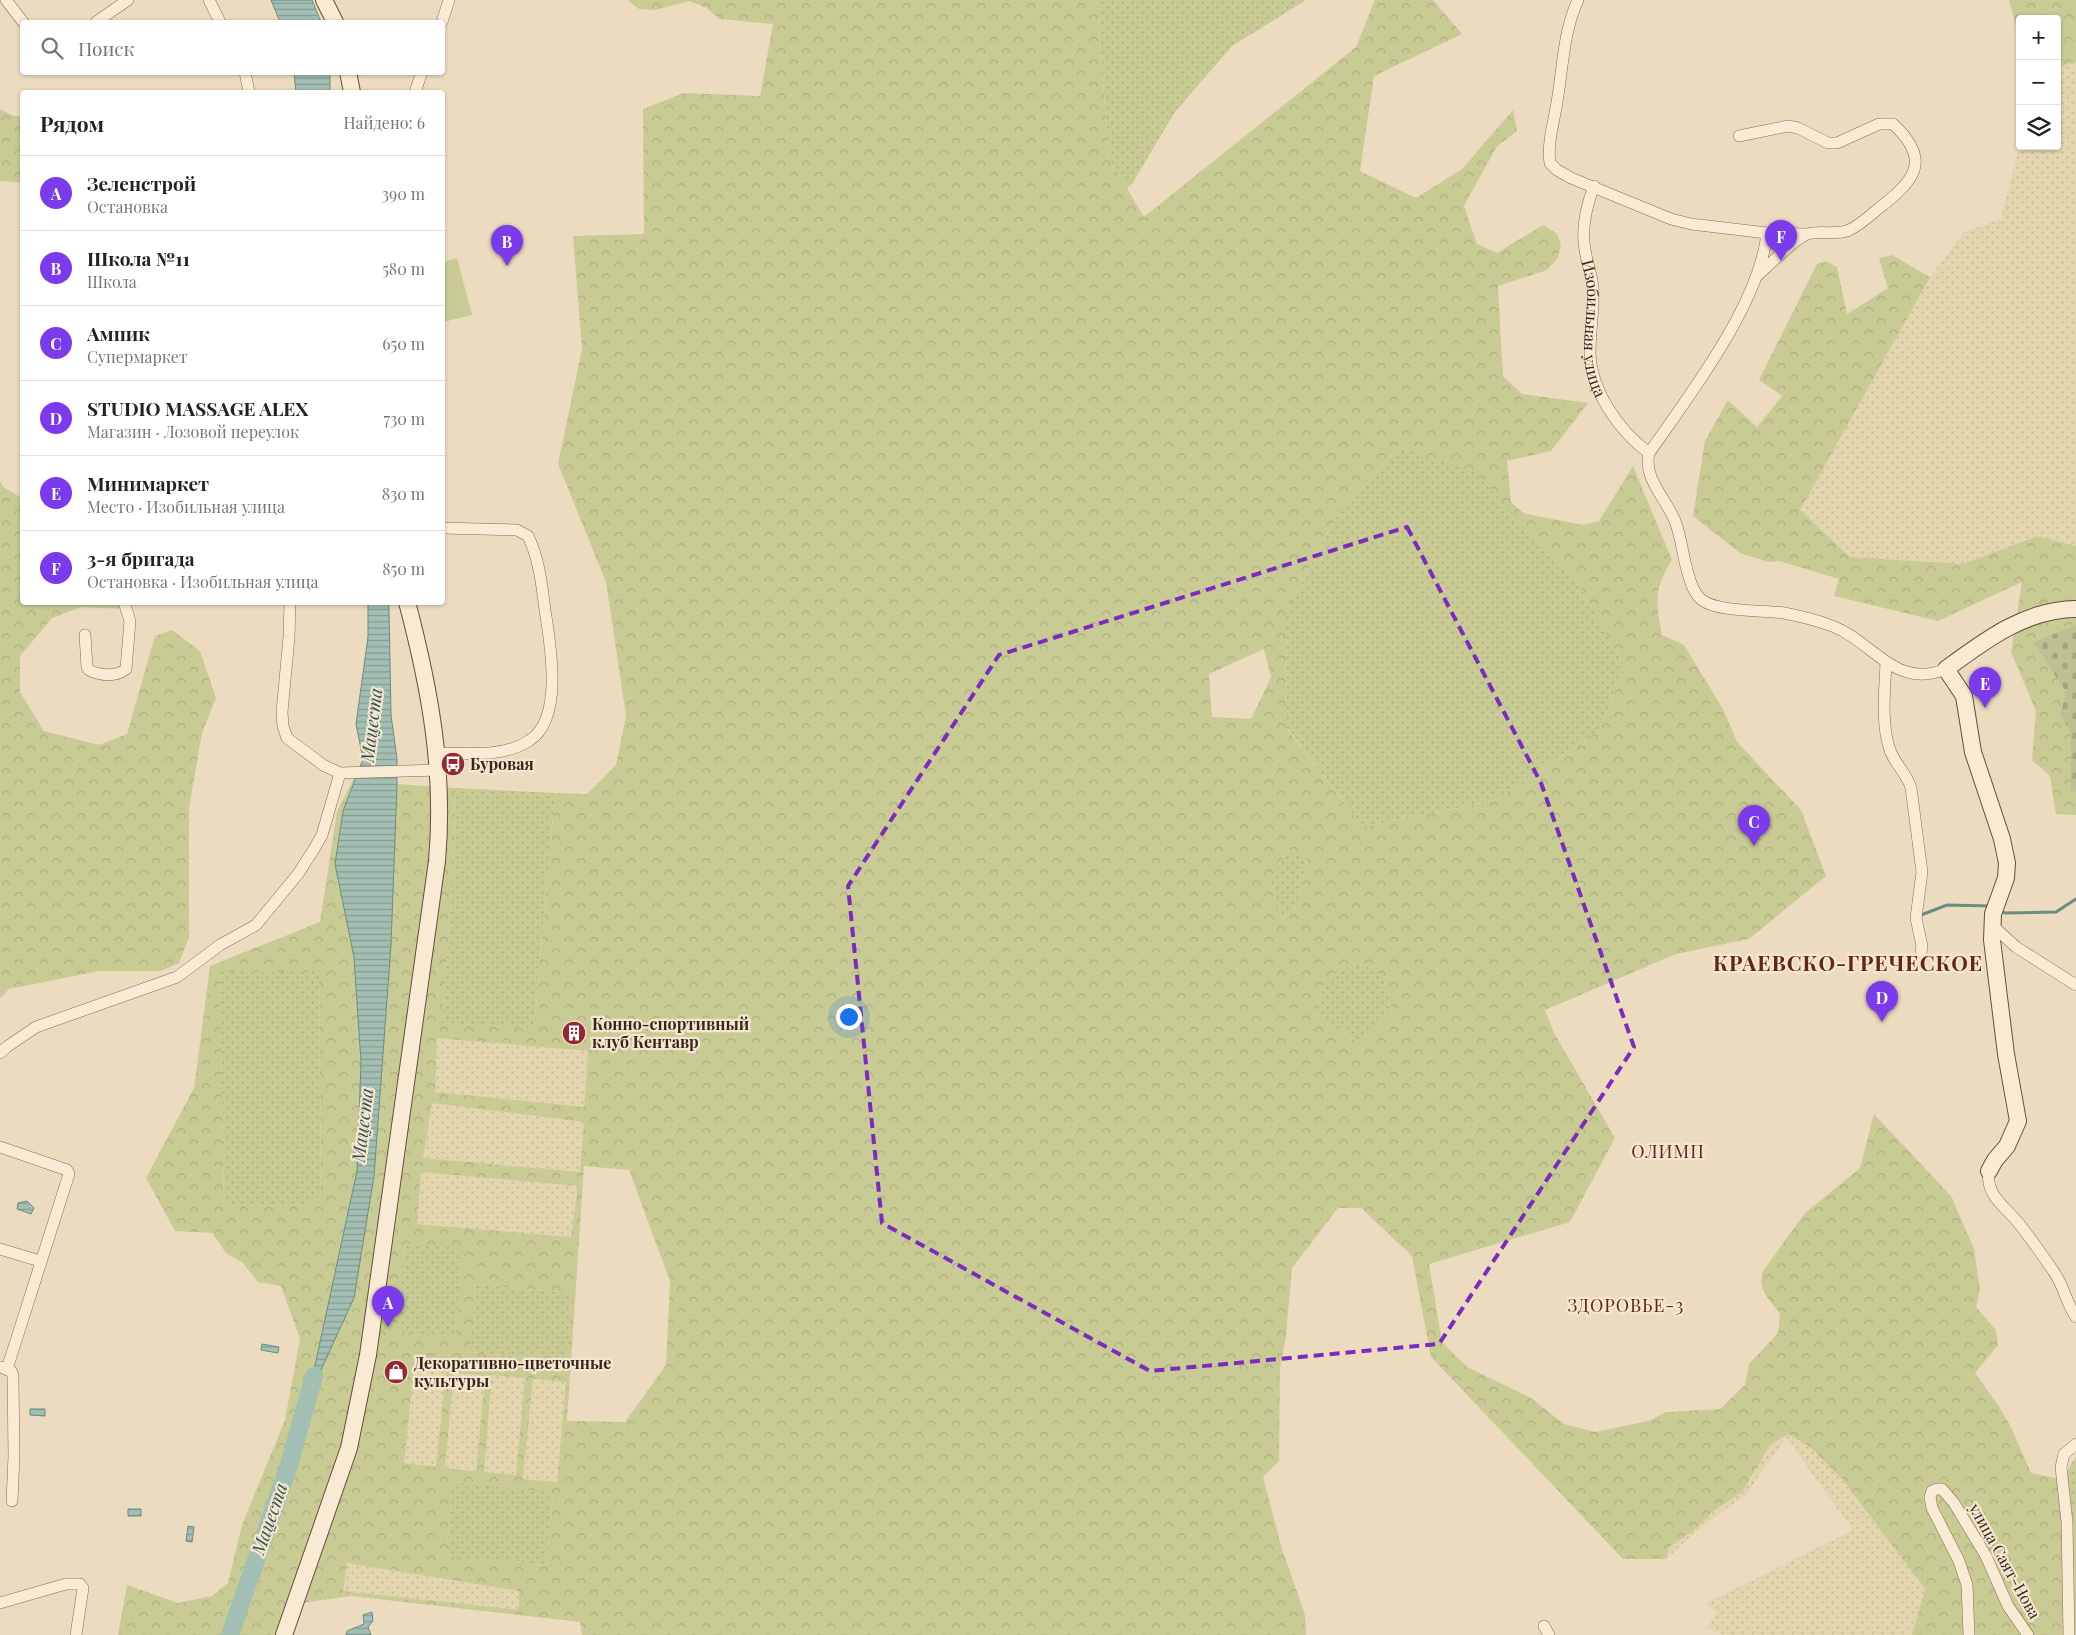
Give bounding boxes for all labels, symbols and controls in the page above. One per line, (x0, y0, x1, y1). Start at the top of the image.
map controls (2016, 15, 2061, 150)
button: + (2016, 15, 2061, 60)
search box (20, 20, 445, 75)
icon: search (38, 34, 66, 62)
text: Поиск (78, 35, 134, 61)
button: − (2016, 60, 2061, 105)
button: layers (2016, 105, 2061, 150)
text: Рядом (40, 109, 104, 137)
text: Найдено: 6 (343, 112, 425, 133)
text: Зеленстрой (87, 170, 196, 196)
text: A (51, 183, 61, 204)
text: 390 m (382, 183, 425, 204)
text: Остановка (87, 196, 168, 217)
pin: F (1765, 220, 1797, 261)
pin: B (491, 225, 523, 266)
text: Школа №11 (87, 245, 190, 271)
street label: Изобильная улица (1577, 257, 1611, 400)
text: B (51, 258, 61, 279)
text: 580 m (382, 258, 425, 279)
text: Школа (87, 271, 137, 292)
text: Ампик (87, 320, 150, 346)
text: C (50, 333, 62, 354)
text: 650 m (382, 333, 425, 354)
text: Супермаркет (87, 346, 188, 367)
text: STUDIO MASSAGE ALEX (87, 395, 308, 421)
text: D (50, 408, 62, 429)
text: 730 m (383, 408, 425, 429)
text: Магазин · Лозовой переулок (87, 421, 299, 442)
text: Минимаркет (87, 470, 209, 496)
text: E (51, 483, 61, 504)
text: 830 m (382, 483, 425, 504)
text: Место · Изобильная улица (87, 496, 285, 517)
text: 3-я бригада (87, 545, 195, 571)
text: F (51, 558, 61, 579)
text: 850 m (382, 558, 425, 579)
text: Остановка · Изобильная улица (87, 571, 319, 592)
pin: E (1969, 667, 2001, 708)
water label: Мацеста (354, 687, 387, 764)
bus stop icon: Буровая (440, 751, 466, 777)
place label: Буровая (470, 753, 534, 774)
pin: C (1738, 805, 1770, 846)
district label: КРАЕВСКО-ГРЕЧЕСКОЕ (1713, 948, 1983, 976)
pin: D (1866, 981, 1898, 1022)
your location (836, 1004, 862, 1030)
place label: Конно-спортивный клуб Кентавр (592, 1013, 750, 1052)
building icon: Конно-спортивный клуб Кентавр (561, 1020, 587, 1046)
water label: Мацеста (345, 1087, 378, 1164)
district label: ОЛИМП (1631, 1139, 1705, 1163)
pin: A (372, 1286, 404, 1327)
district label: ЗДОРОВЬЕ-3 (1568, 1293, 1684, 1317)
place label: Декоративно-цветочные культуры (414, 1352, 611, 1391)
shop icon: Декоративно-цветочные культуры (383, 1359, 409, 1385)
water label: Мацеста (245, 1480, 293, 1559)
street label: улица Саят-Нова (1965, 1498, 2046, 1622)

